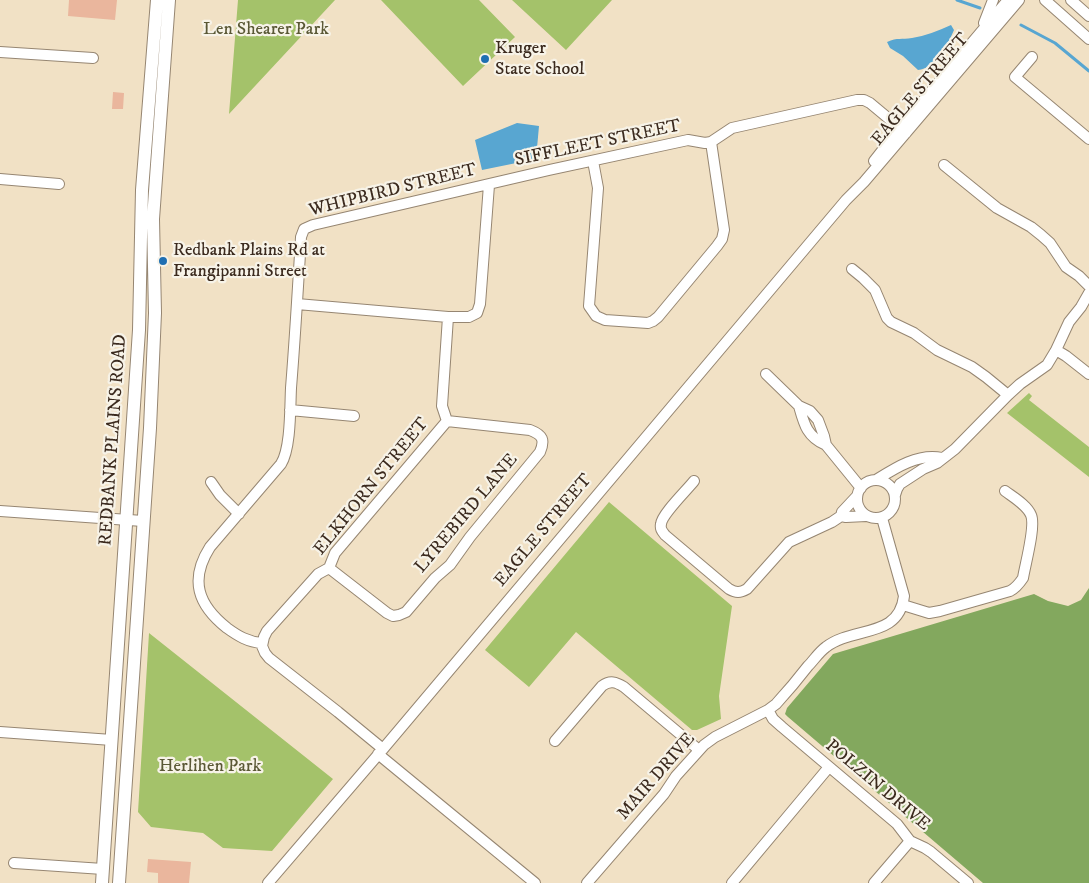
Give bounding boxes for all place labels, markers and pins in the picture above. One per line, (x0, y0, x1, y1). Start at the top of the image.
place label: Kruger State School (495, 38, 584, 80)
marker: Kruger State School (479, 53, 491, 65)
place label: Redbank Plains Rd at Frangipanni Street (173, 240, 325, 282)
marker: Redbank Plains Rd at Frangipanni Street (157, 255, 169, 267)

